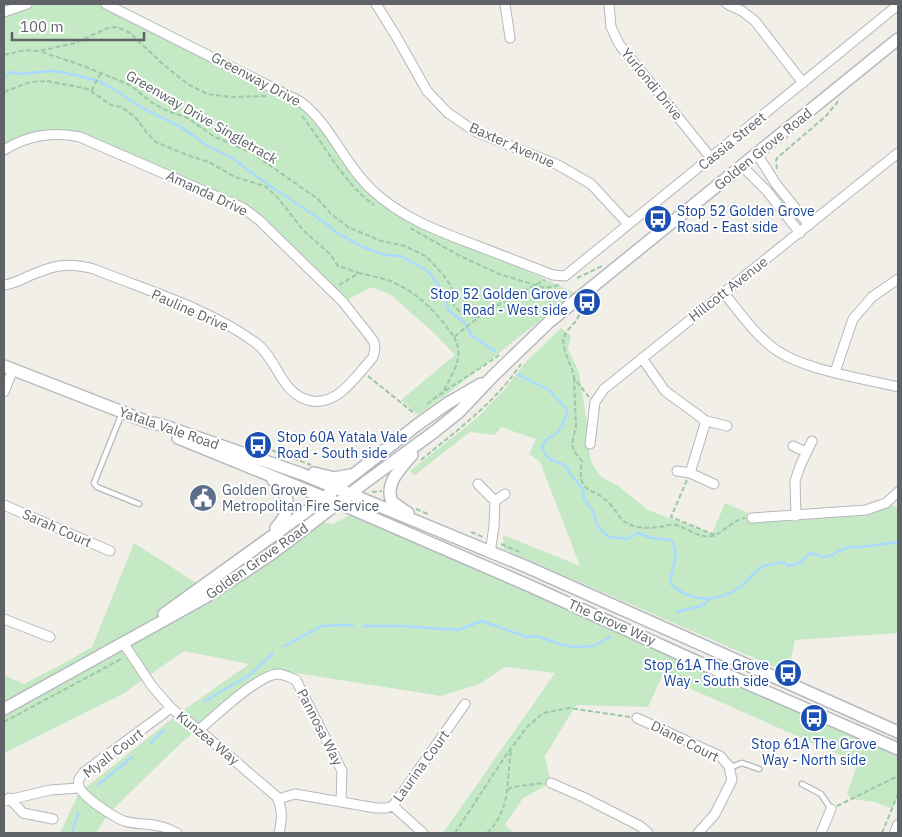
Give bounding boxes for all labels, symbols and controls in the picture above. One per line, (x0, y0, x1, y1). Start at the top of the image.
scale bar (12, 10, 145, 42)
text: 100 m (20, 17, 64, 36)
street label: Yurlondi Drive (617, 44, 687, 124)
street label: Greenway Drive (208, 48, 304, 110)
street label: Greenway Drive Singletrack (123, 66, 282, 168)
street label: Golden Grove Road (710, 104, 816, 194)
street label: Cassia Street (694, 108, 770, 174)
street label: Baxter Avenue (467, 118, 558, 172)
street label: Amanda Drive (163, 166, 251, 220)
place label: Stop 52 Golden Grove Road - East side (677, 202, 815, 236)
bus stop icon: Stop 52 Golden Grove Road - East side (643, 204, 673, 234)
street label: Hillcott Avenue (685, 252, 771, 325)
street label: Pauline Drive (149, 285, 232, 335)
place label: Stop 52 Golden Grove Road - West side (430, 285, 568, 319)
bus stop icon: Stop 52 Golden Grove Road - West side (572, 287, 602, 317)
street label: Yatala Vale Road (117, 402, 221, 454)
place label: Stop 60A Yatala Vale Road - South side (277, 428, 408, 462)
bus stop icon: Stop 60A Yatala Vale Road - South side (243, 430, 273, 460)
place label: Golden Grove Metropolitan Fire Service (222, 481, 380, 515)
public building icon: Golden Grove Metropolitan Fire Service (188, 483, 218, 513)
street label: Sarah Court (20, 505, 95, 551)
street label: Golden Grove Road (202, 519, 312, 603)
street label: The Grove Way (565, 595, 659, 649)
place label: Stop 61A The Grove Way - South side (644, 656, 769, 690)
bus stop icon: Stop 61A The Grove Way - South side (773, 658, 803, 688)
street label: Pannosa Way (293, 686, 347, 768)
bus stop icon: Stop 61A The Grove Way - North side (799, 703, 829, 733)
street label: Kunzea Way (173, 707, 243, 769)
street label: Diane Court (648, 716, 722, 766)
street label: Myall Court (79, 724, 147, 782)
street label: Laurina Court (389, 727, 453, 805)
place label: Stop 61A The Grove Way - North side (751, 735, 877, 769)

